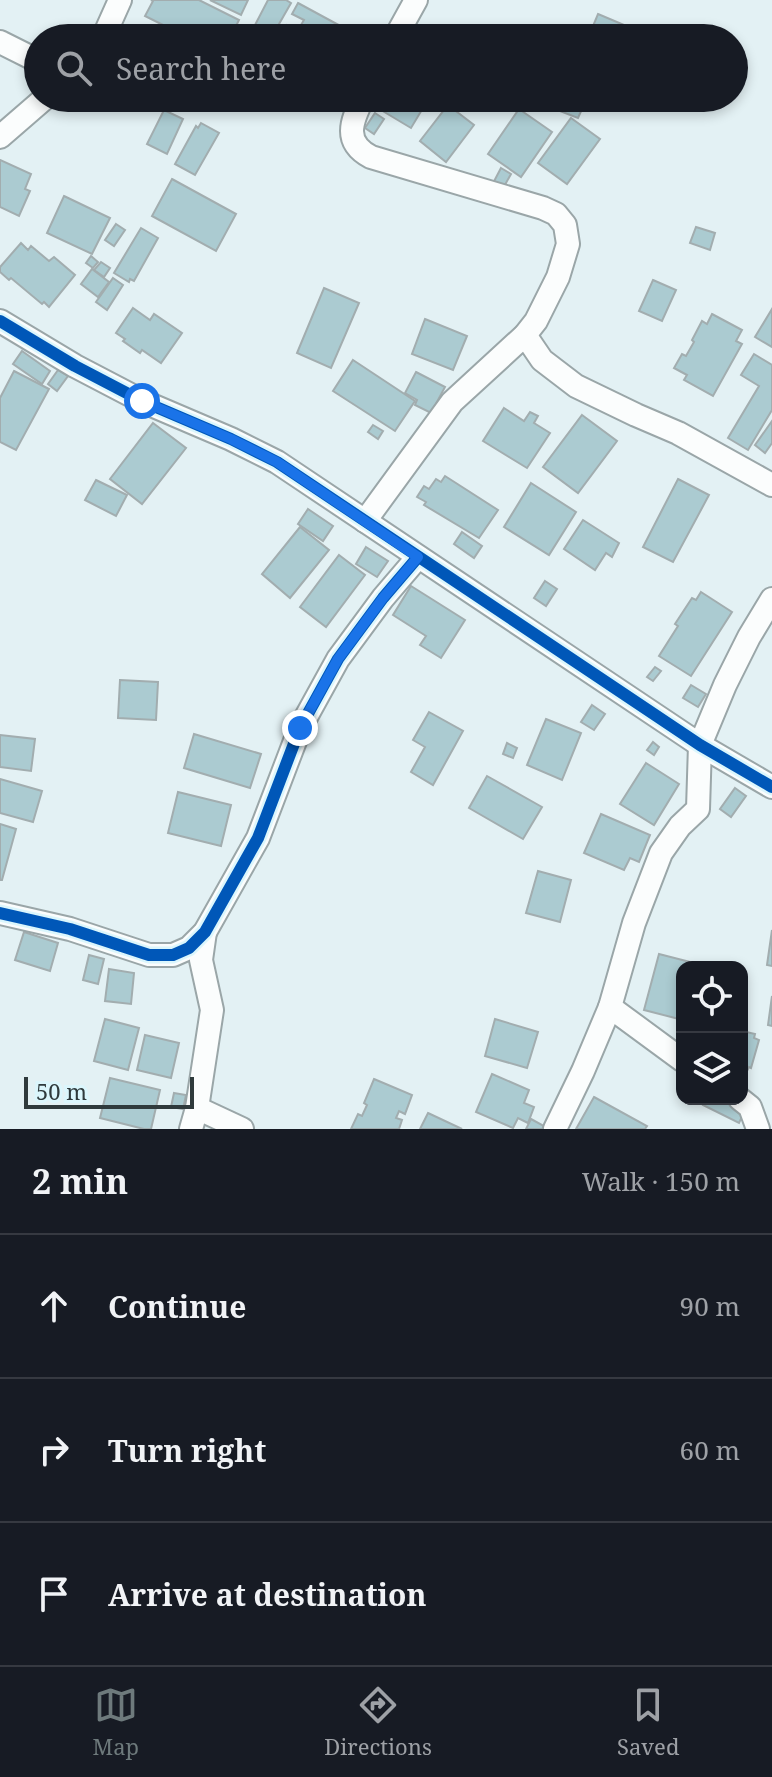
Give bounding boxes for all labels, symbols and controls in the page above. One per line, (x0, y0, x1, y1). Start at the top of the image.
search box (24, 24, 748, 112)
icon: search (52, 46, 96, 90)
text: Search here (116, 48, 286, 89)
route start (124, 383, 160, 419)
route end (282, 710, 318, 746)
map controls (676, 961, 748, 1105)
button: locate (676, 961, 748, 1033)
button: layers (676, 1033, 748, 1105)
scale bar (24, 1073, 194, 1109)
text: 50 m (36, 1076, 87, 1106)
text: 2 min (32, 1158, 128, 1204)
text: Walk · 150 m (582, 1163, 740, 1199)
icon: ahead (32, 1284, 76, 1328)
text: Continue (108, 1286, 246, 1327)
text: 90 m (680, 1288, 740, 1324)
icon: right (32, 1428, 76, 1472)
text: Turn right (108, 1430, 266, 1471)
text: 60 m (680, 1432, 740, 1468)
icon: arrive (32, 1572, 76, 1616)
text: Arrive at destination (108, 1574, 427, 1615)
tab: Map (93, 1683, 139, 1761)
tab: Directions (324, 1683, 432, 1761)
tab: Saved (617, 1683, 679, 1761)

